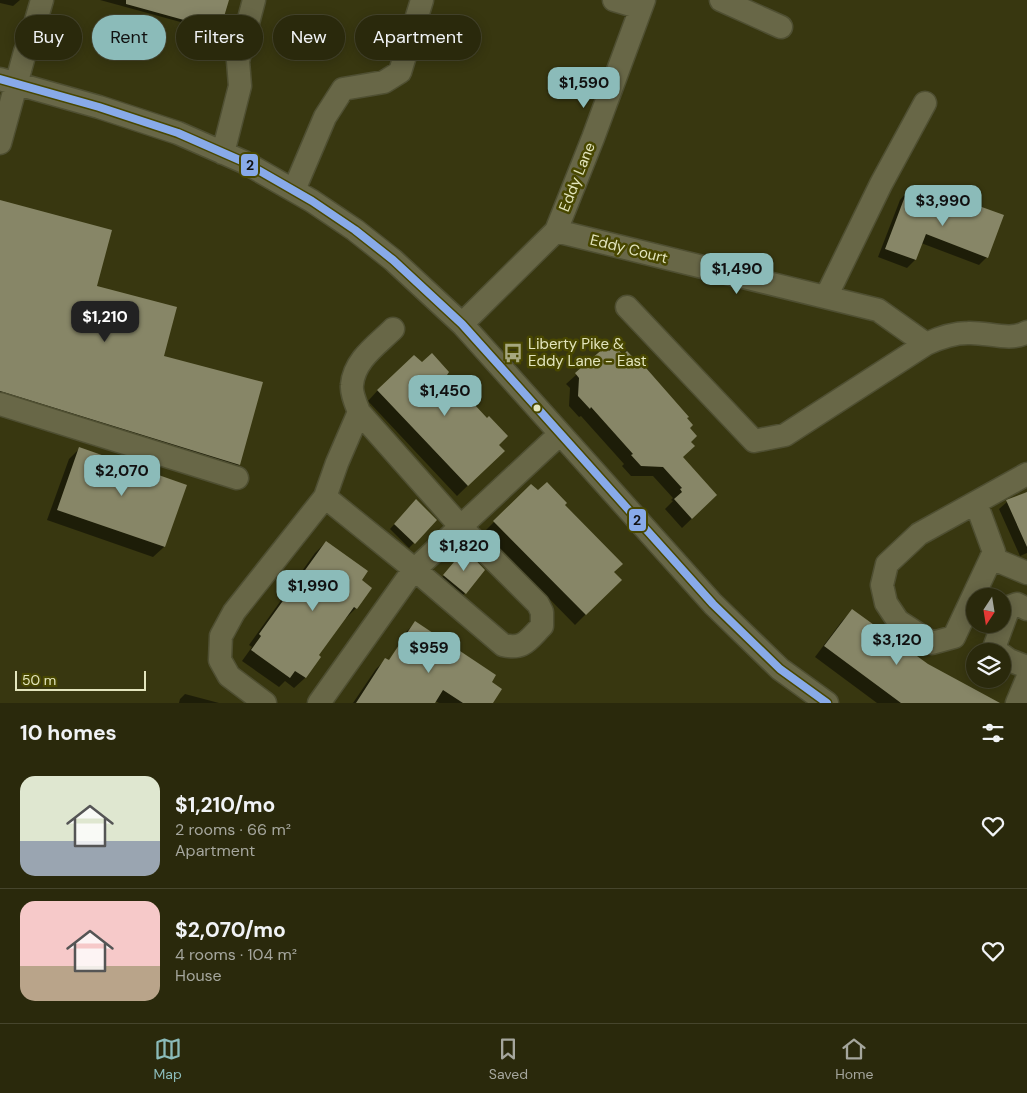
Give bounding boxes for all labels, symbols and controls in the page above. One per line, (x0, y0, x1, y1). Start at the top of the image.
chip: Buy (15, 15, 82, 60)
chip: Rent (92, 15, 166, 60)
chip: Filters (176, 15, 263, 60)
chip: New (273, 15, 345, 60)
chip: Apartment (355, 15, 481, 60)
pin: $1,590 (543, 66, 625, 109)
text: $1,590 (559, 72, 609, 93)
street label: Eddy Lane (554, 139, 600, 215)
line badge: 2 (240, 153, 259, 177)
text: 2 (246, 156, 254, 174)
pin: $3,990 (902, 184, 984, 227)
text: $3,990 (916, 190, 970, 211)
street label: Eddy Court (588, 230, 670, 268)
pin: $1,490 (696, 252, 778, 295)
text: $1,490 (711, 258, 763, 279)
pin: $1,210 (64, 300, 146, 343)
text: $1,210 (82, 306, 128, 327)
place label: Liberty Pike & Eddy Lane - East (528, 334, 647, 371)
bus stop icon: Liberty Pike & Eddy Lane - East (502, 342, 524, 364)
pin: $1,450 (404, 374, 486, 417)
text: $1,450 (419, 380, 471, 401)
unlabelled marker (532, 403, 542, 413)
pin: $2,070 (81, 454, 163, 497)
text: $2,070 (95, 460, 149, 481)
line badge: 2 (628, 508, 647, 532)
text: 2 (633, 511, 641, 529)
pin: $1,820 (423, 530, 505, 572)
text: $1,820 (439, 535, 489, 556)
pin: $1,990 (272, 570, 354, 612)
text: $1,990 (287, 575, 339, 596)
north arrow (966, 588, 1011, 632)
map controls (966, 588, 1011, 688)
pin: $3,120 (856, 624, 938, 666)
text: $3,120 (872, 629, 922, 650)
pin: $959 (399, 632, 459, 674)
text: $959 (409, 637, 449, 658)
button: layers (966, 643, 1011, 688)
scale bar (15, 668, 146, 691)
text: 50 m (22, 671, 56, 689)
text: 10 homes (20, 719, 117, 747)
icon: filters (979, 719, 1007, 747)
text: $1,210/mo (175, 791, 275, 819)
icon: home (60, 796, 120, 856)
icon: heart (979, 812, 1007, 840)
text: 2 rooms · 66 m² (175, 819, 291, 840)
text: Apartment (175, 840, 255, 861)
text: $2,070/mo (175, 916, 286, 944)
icon: home (60, 921, 120, 981)
icon: heart (979, 937, 1007, 965)
text: 4 rooms · 104 m² (175, 944, 297, 965)
text: House (175, 965, 222, 986)
tab: Map (154, 1035, 182, 1083)
tab: Saved (489, 1035, 528, 1083)
tab: Home (835, 1035, 873, 1083)

